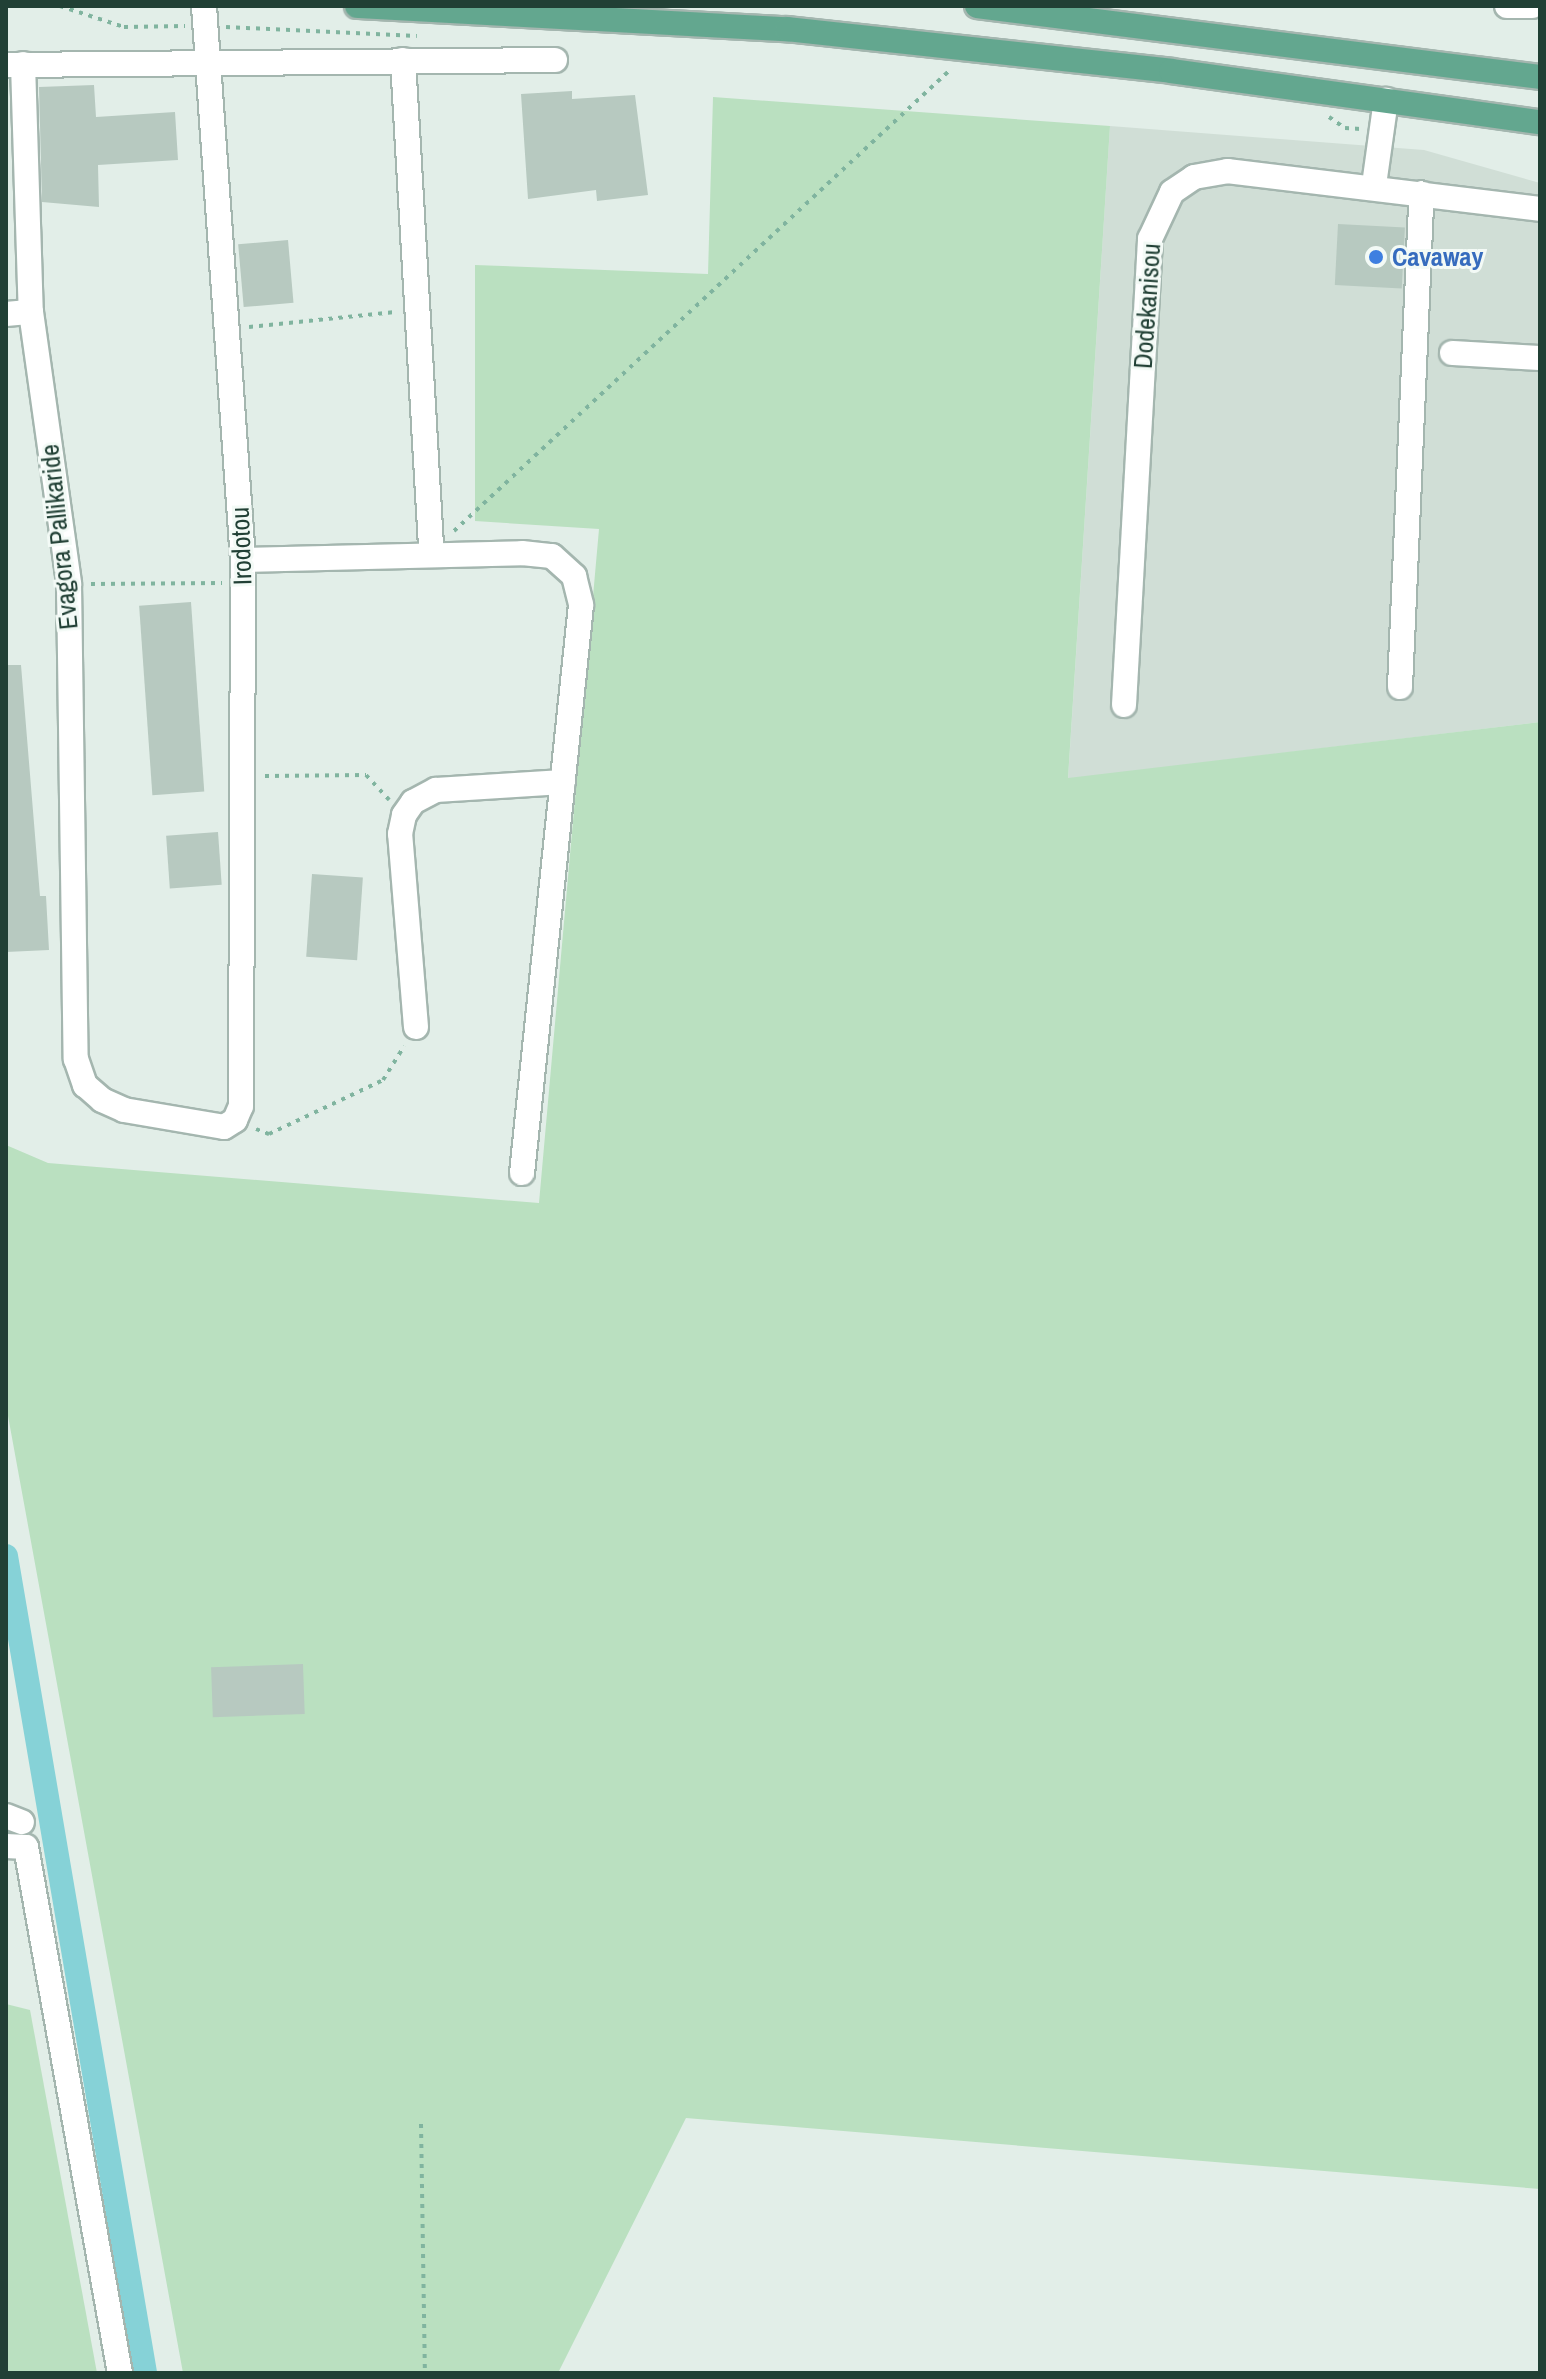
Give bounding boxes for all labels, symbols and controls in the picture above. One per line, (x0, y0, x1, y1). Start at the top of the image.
place label: Cavaway (1392, 241, 1483, 273)
street label: Dodekanisou (1127, 242, 1167, 370)
marker: Cavaway (1367, 248, 1385, 266)
street label: Evagora Pallikaride (34, 443, 84, 631)
street label: Irodotou (224, 506, 258, 586)

